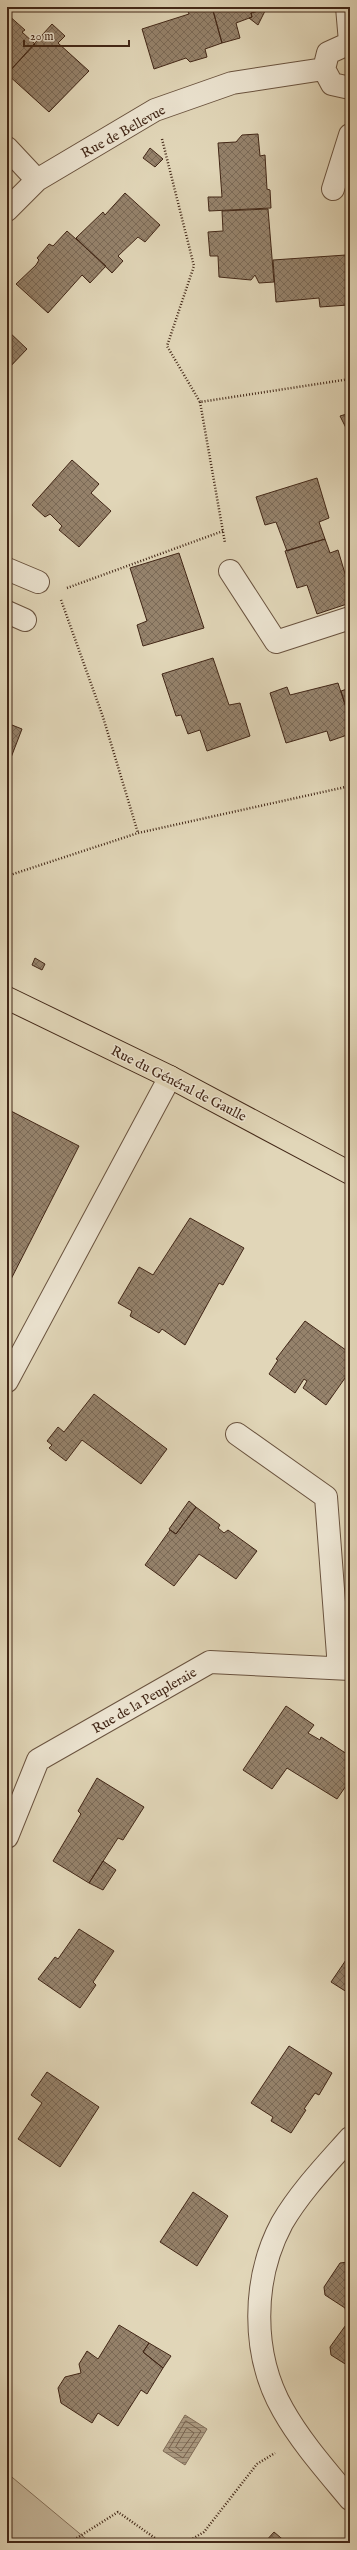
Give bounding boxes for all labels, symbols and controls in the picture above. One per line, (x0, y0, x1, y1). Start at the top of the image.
scale bar (24, 22, 129, 48)
text: 20 m (30, 29, 53, 44)
street label: Rue de Bellevue (78, 101, 169, 163)
street label: Rue du Général de Gaulle (108, 1042, 250, 1126)
street label: Rue de la Peupleraie (89, 1663, 201, 1738)

